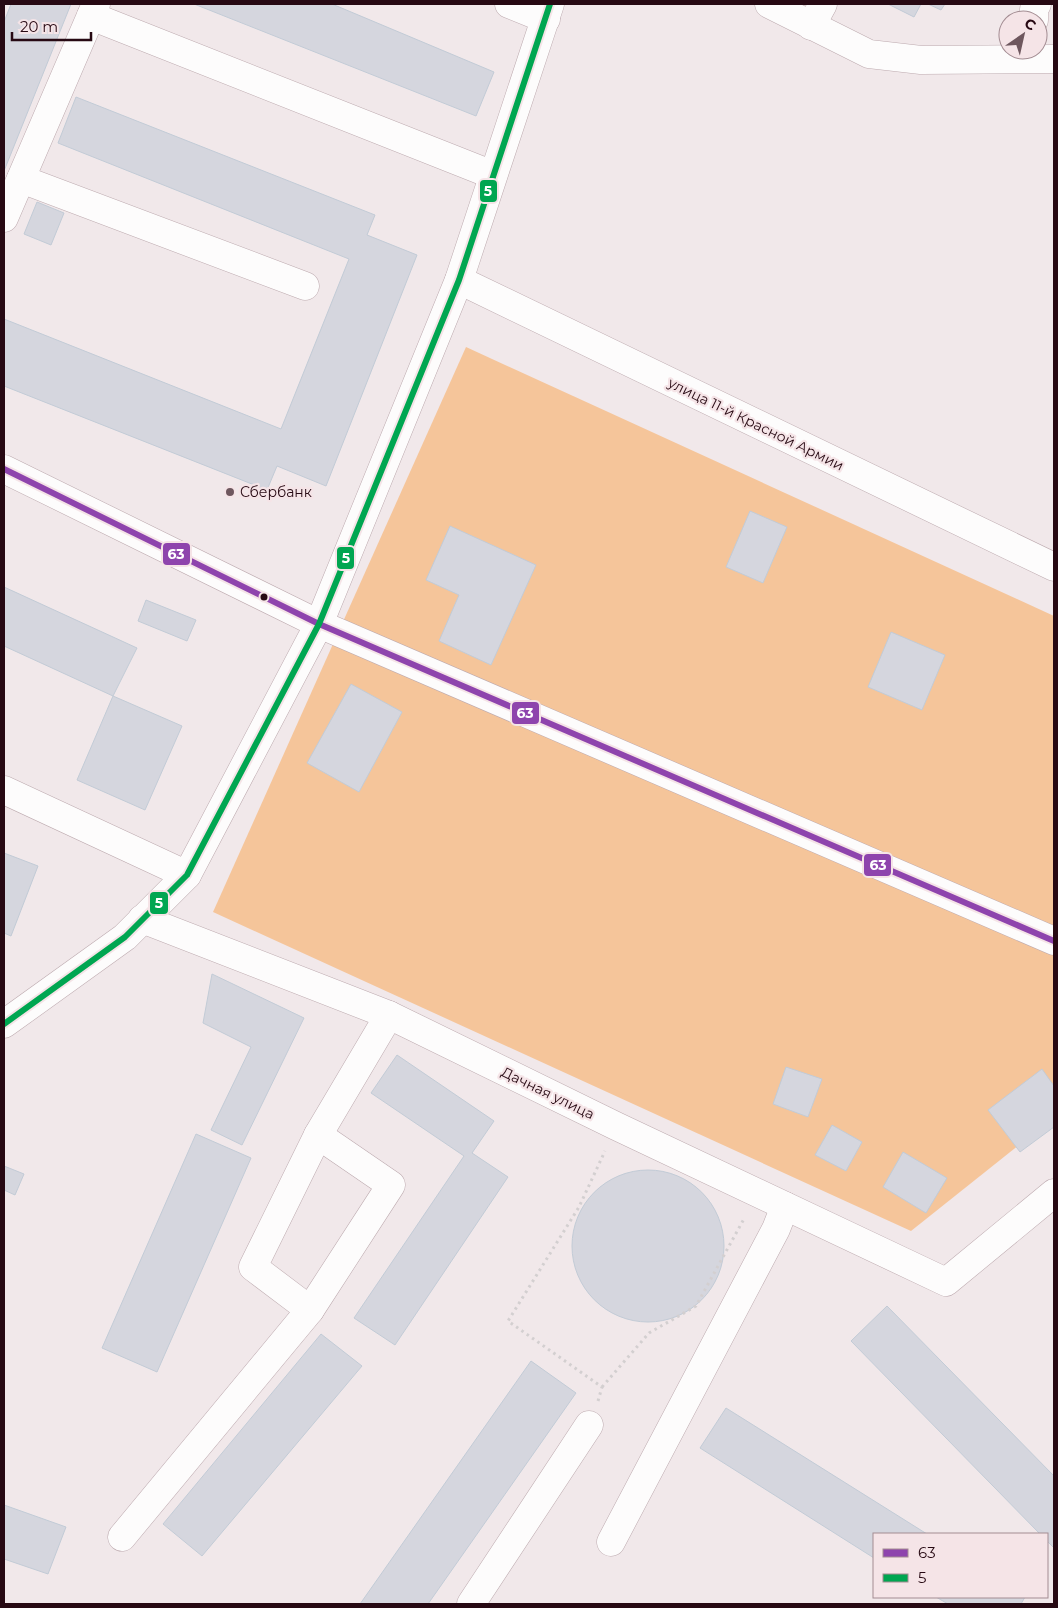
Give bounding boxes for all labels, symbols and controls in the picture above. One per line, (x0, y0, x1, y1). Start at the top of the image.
scale bar (12, 10, 91, 42)
north arrow (998, 10, 1048, 60)
text: С (1021, 14, 1040, 35)
text: 20 m (20, 17, 58, 36)
line badge: 5 (479, 179, 498, 203)
text: 5 (484, 182, 492, 200)
street label: улица 11-й Красной Армии (664, 373, 847, 474)
place label: Сбербанк (240, 483, 312, 501)
marker: Сбербанк (224, 486, 236, 498)
line badge: 63 (162, 542, 191, 566)
text: 63 (167, 545, 185, 563)
line badge: 5 (336, 546, 355, 570)
text: 5 (342, 549, 350, 567)
unlabelled marker (259, 592, 269, 602)
line badge: 63 (511, 701, 540, 725)
text: 63 (516, 704, 534, 722)
line badge: 63 (863, 853, 892, 877)
text: 63 (869, 856, 887, 874)
line badge: 5 (149, 891, 169, 915)
text: 5 (155, 894, 163, 912)
street label: Дачная улица (499, 1063, 597, 1123)
legend (873, 1533, 1048, 1598)
text: 63 (918, 1543, 936, 1562)
text: 5 (918, 1568, 927, 1587)

